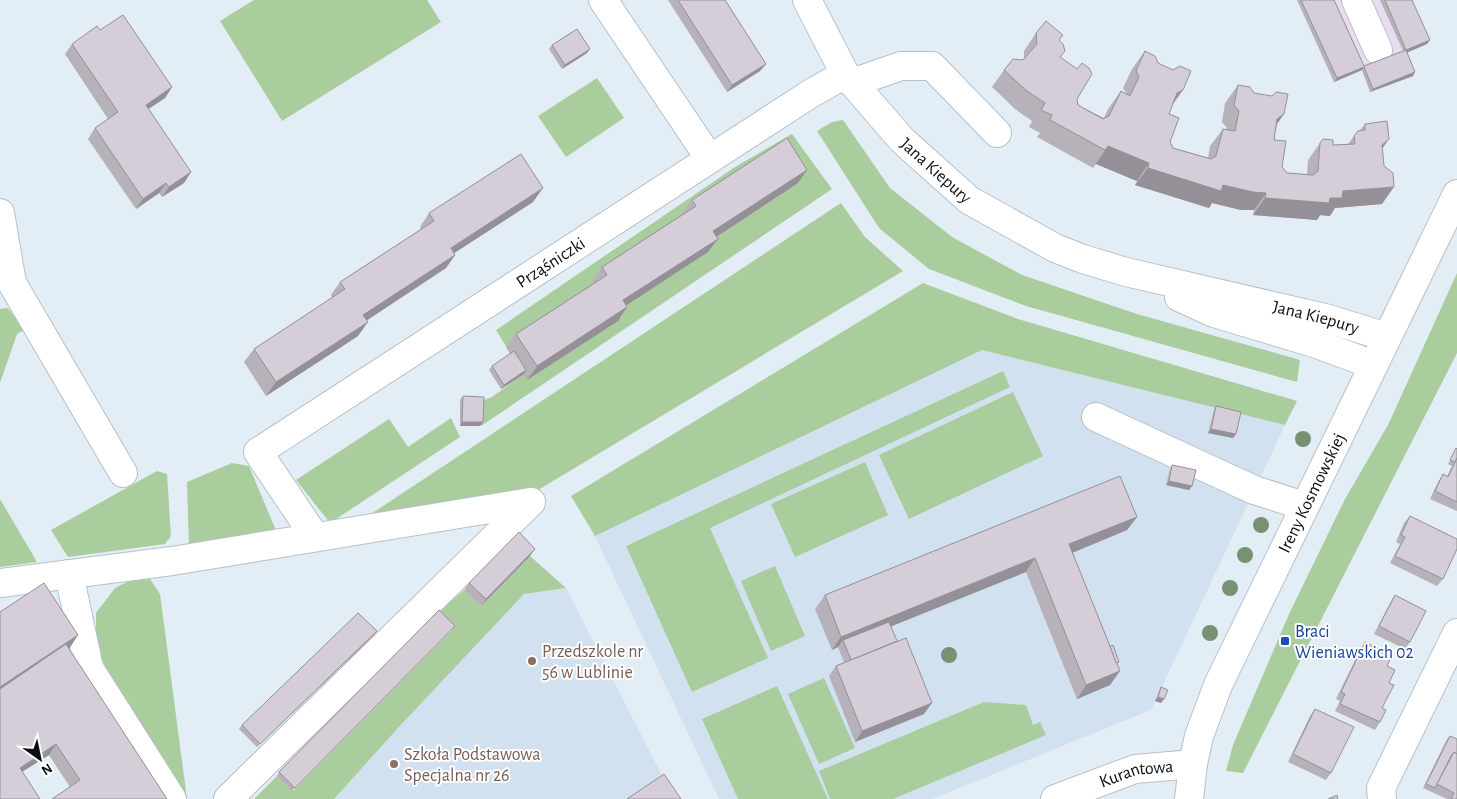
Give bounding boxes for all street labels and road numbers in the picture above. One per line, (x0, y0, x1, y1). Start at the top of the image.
street label: Jana Kiepury (896, 135, 974, 208)
street label: Prząśniczki (513, 234, 589, 292)
street label: Jana Kiepury (1271, 298, 1361, 338)
street label: Ireny Kosmowskiej (1276, 431, 1349, 556)
street label: Kurantowa (1097, 758, 1174, 791)

